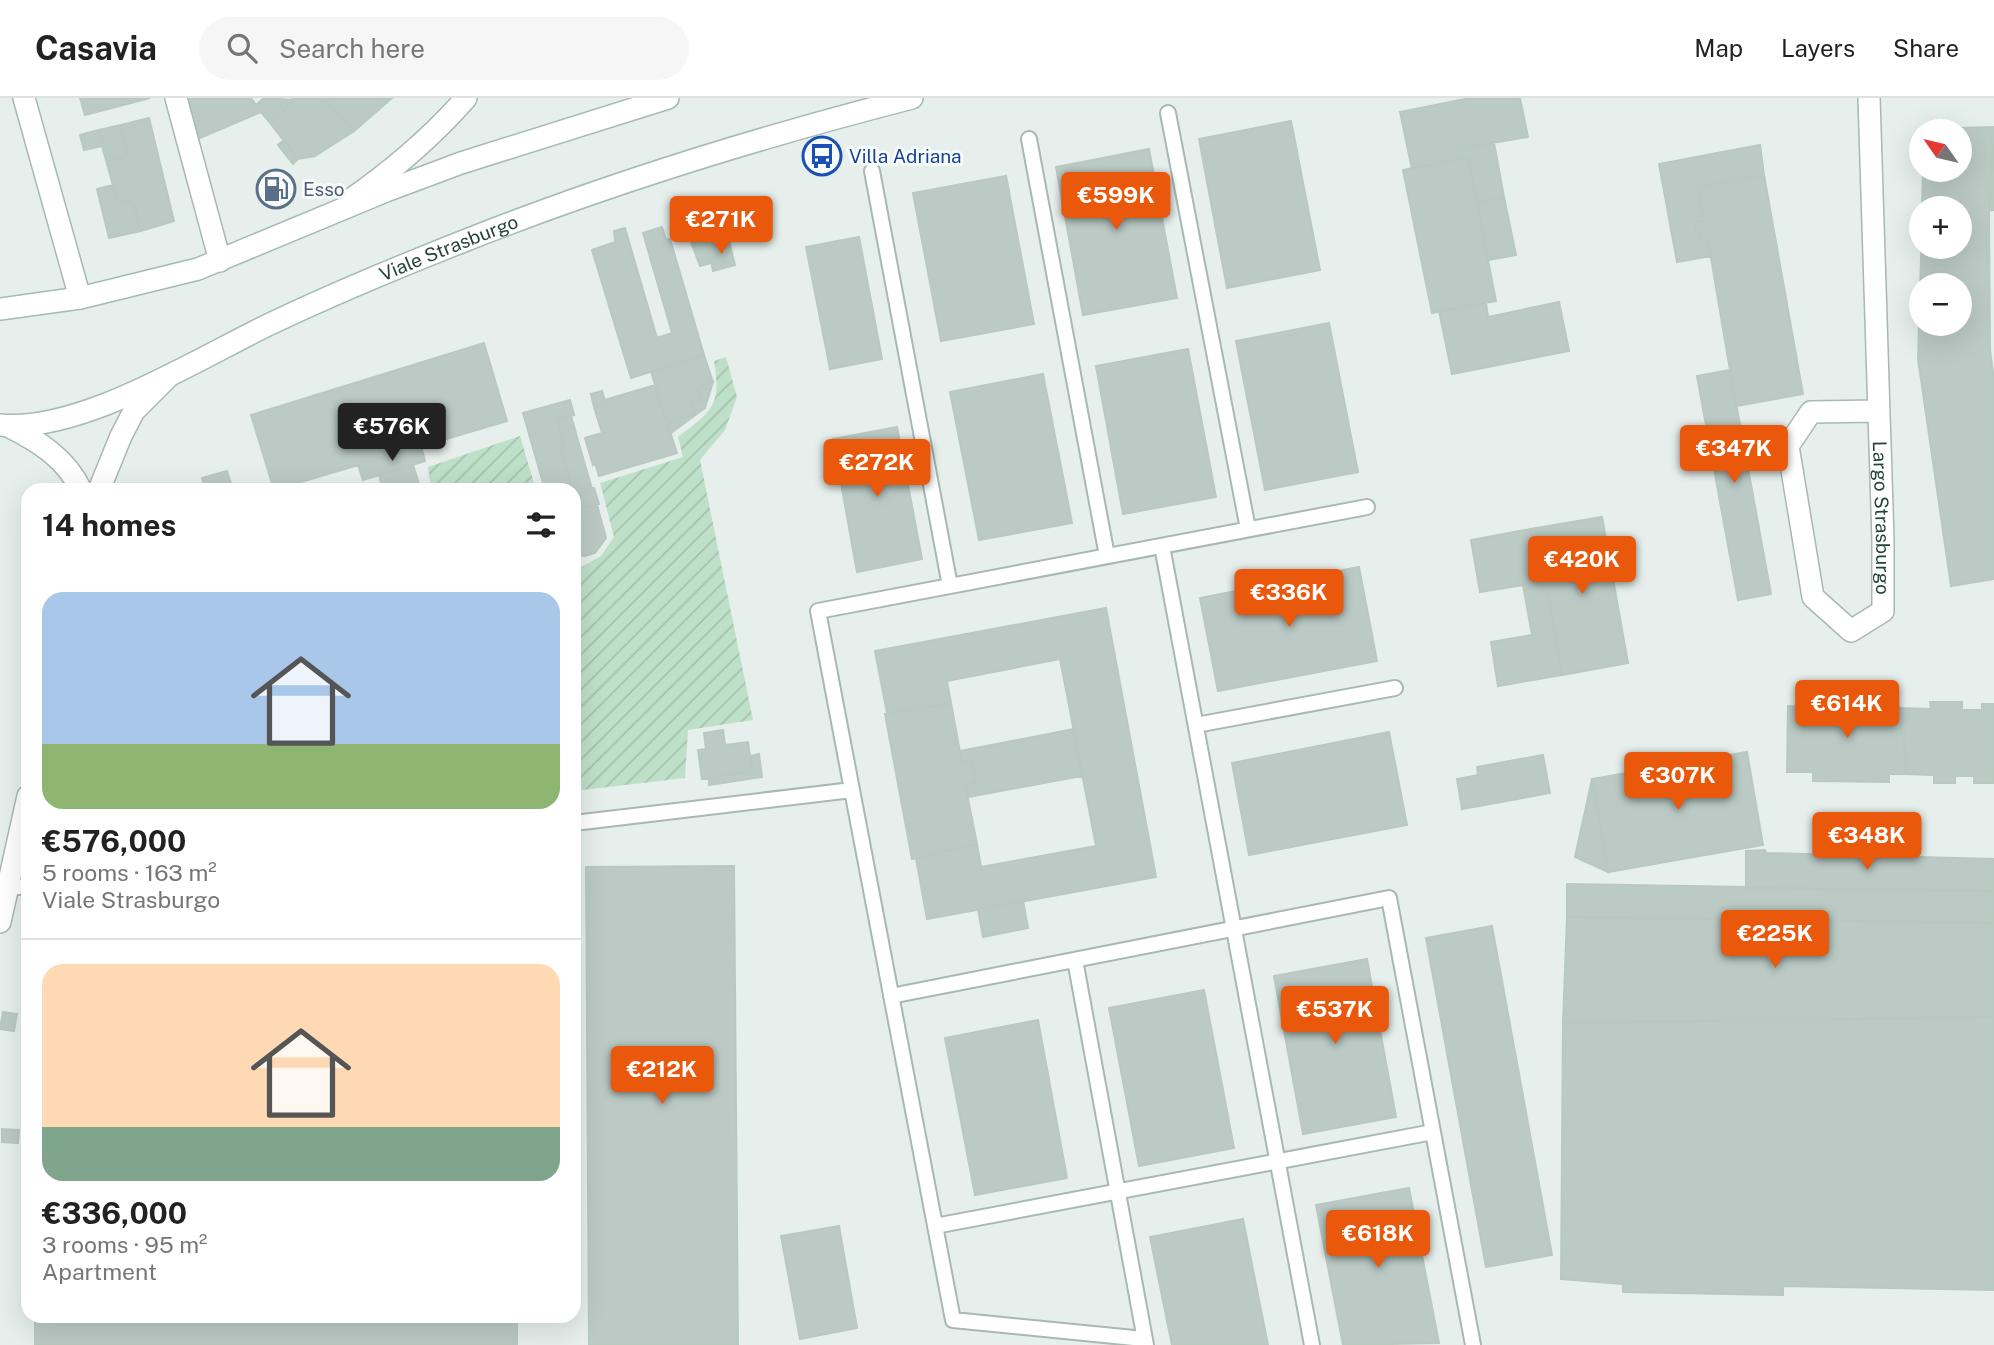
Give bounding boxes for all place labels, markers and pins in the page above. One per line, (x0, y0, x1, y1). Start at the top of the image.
bus stop icon: Villa Adriana (801, 135, 843, 177)
place label: Villa Adriana (849, 145, 962, 167)
fuel station icon: Esso (255, 168, 297, 210)
pin: €599K (1067, 172, 1165, 232)
place label: Esso (303, 178, 345, 200)
pin: €271K (672, 197, 770, 256)
pin: €576K (343, 404, 441, 463)
pin: €347K (1685, 426, 1783, 485)
pin: €272K (828, 440, 926, 499)
pin: €420K (1533, 536, 1631, 596)
pin: €336K (1240, 570, 1338, 629)
pin: €614K (1798, 680, 1896, 740)
pin: €307K (1629, 752, 1727, 812)
pin: €348K (1818, 812, 1916, 872)
pin: €225K (1726, 910, 1824, 970)
pin: €537K (1286, 986, 1384, 1046)
pin: €212K (613, 1046, 711, 1106)
pin: €618K (1329, 1210, 1427, 1270)

